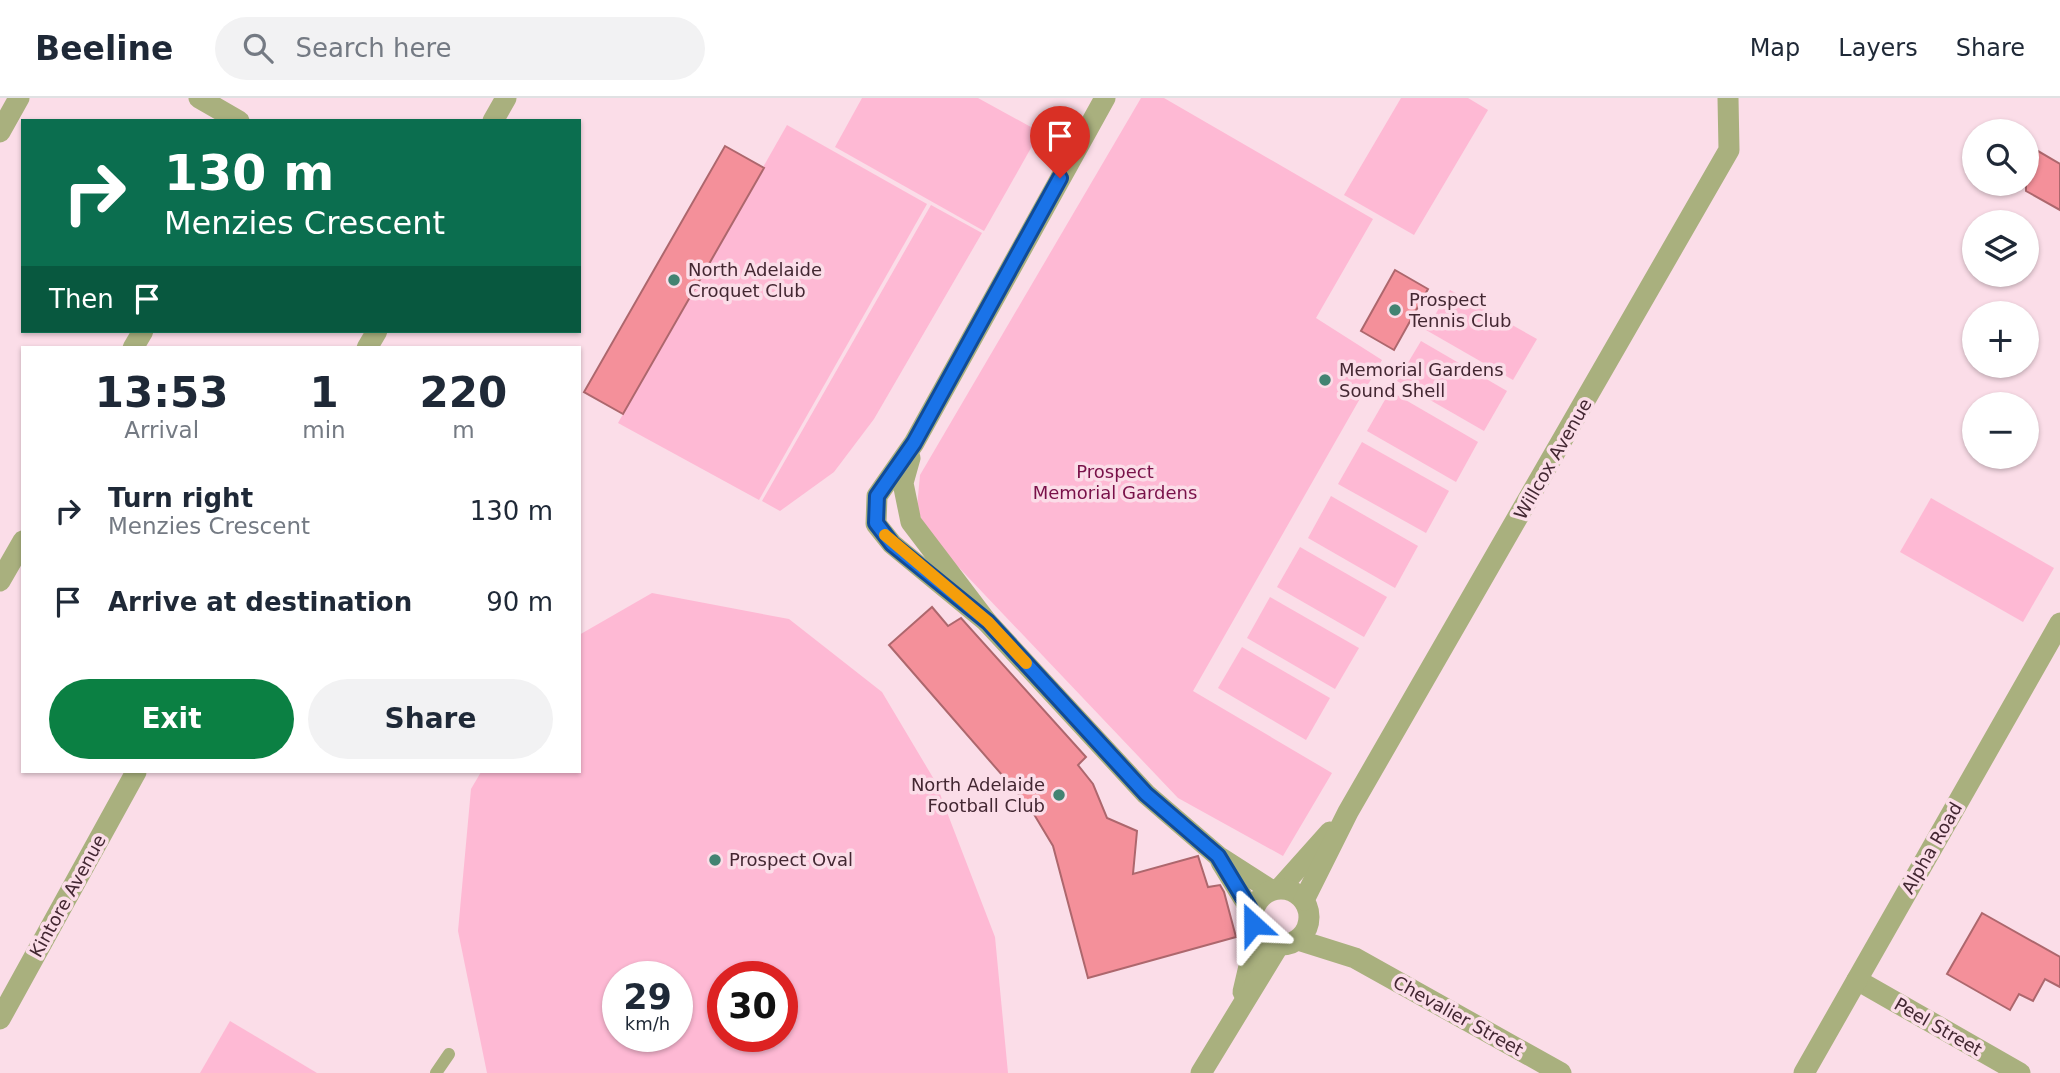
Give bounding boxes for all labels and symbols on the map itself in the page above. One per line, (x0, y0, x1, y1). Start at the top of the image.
pin (1030, 106, 1090, 178)
place label: North Adelaide Croquet Club (688, 259, 822, 301)
marker: North Adelaide Croquet Club (666, 272, 682, 288)
place label: Prospect Tennis Club (1408, 289, 1511, 331)
marker: Prospect Tennis Club (1387, 302, 1403, 318)
place label: Memorial Gardens Sound Shell (1339, 359, 1504, 401)
marker: Memorial Gardens Sound Shell (1317, 372, 1333, 388)
street label: Willcox Avenue (1509, 395, 1596, 523)
park label: Prospect Memorial Gardens (1033, 461, 1197, 503)
place label: North Adelaide Football Club (911, 774, 1045, 816)
marker: North Adelaide Football Club (1051, 787, 1067, 803)
street label: Alpha Road (1897, 798, 1966, 897)
street label: Kintore Avenue (25, 831, 110, 961)
place label: Prospect Oval (729, 849, 853, 870)
marker: Prospect Oval (707, 852, 723, 868)
position arrow (1216, 887, 1290, 961)
speed limit sign: 30 (707, 961, 798, 1052)
street label: Chevalier Street (1389, 971, 1527, 1060)
street label: Peel Street (1891, 993, 1986, 1060)

